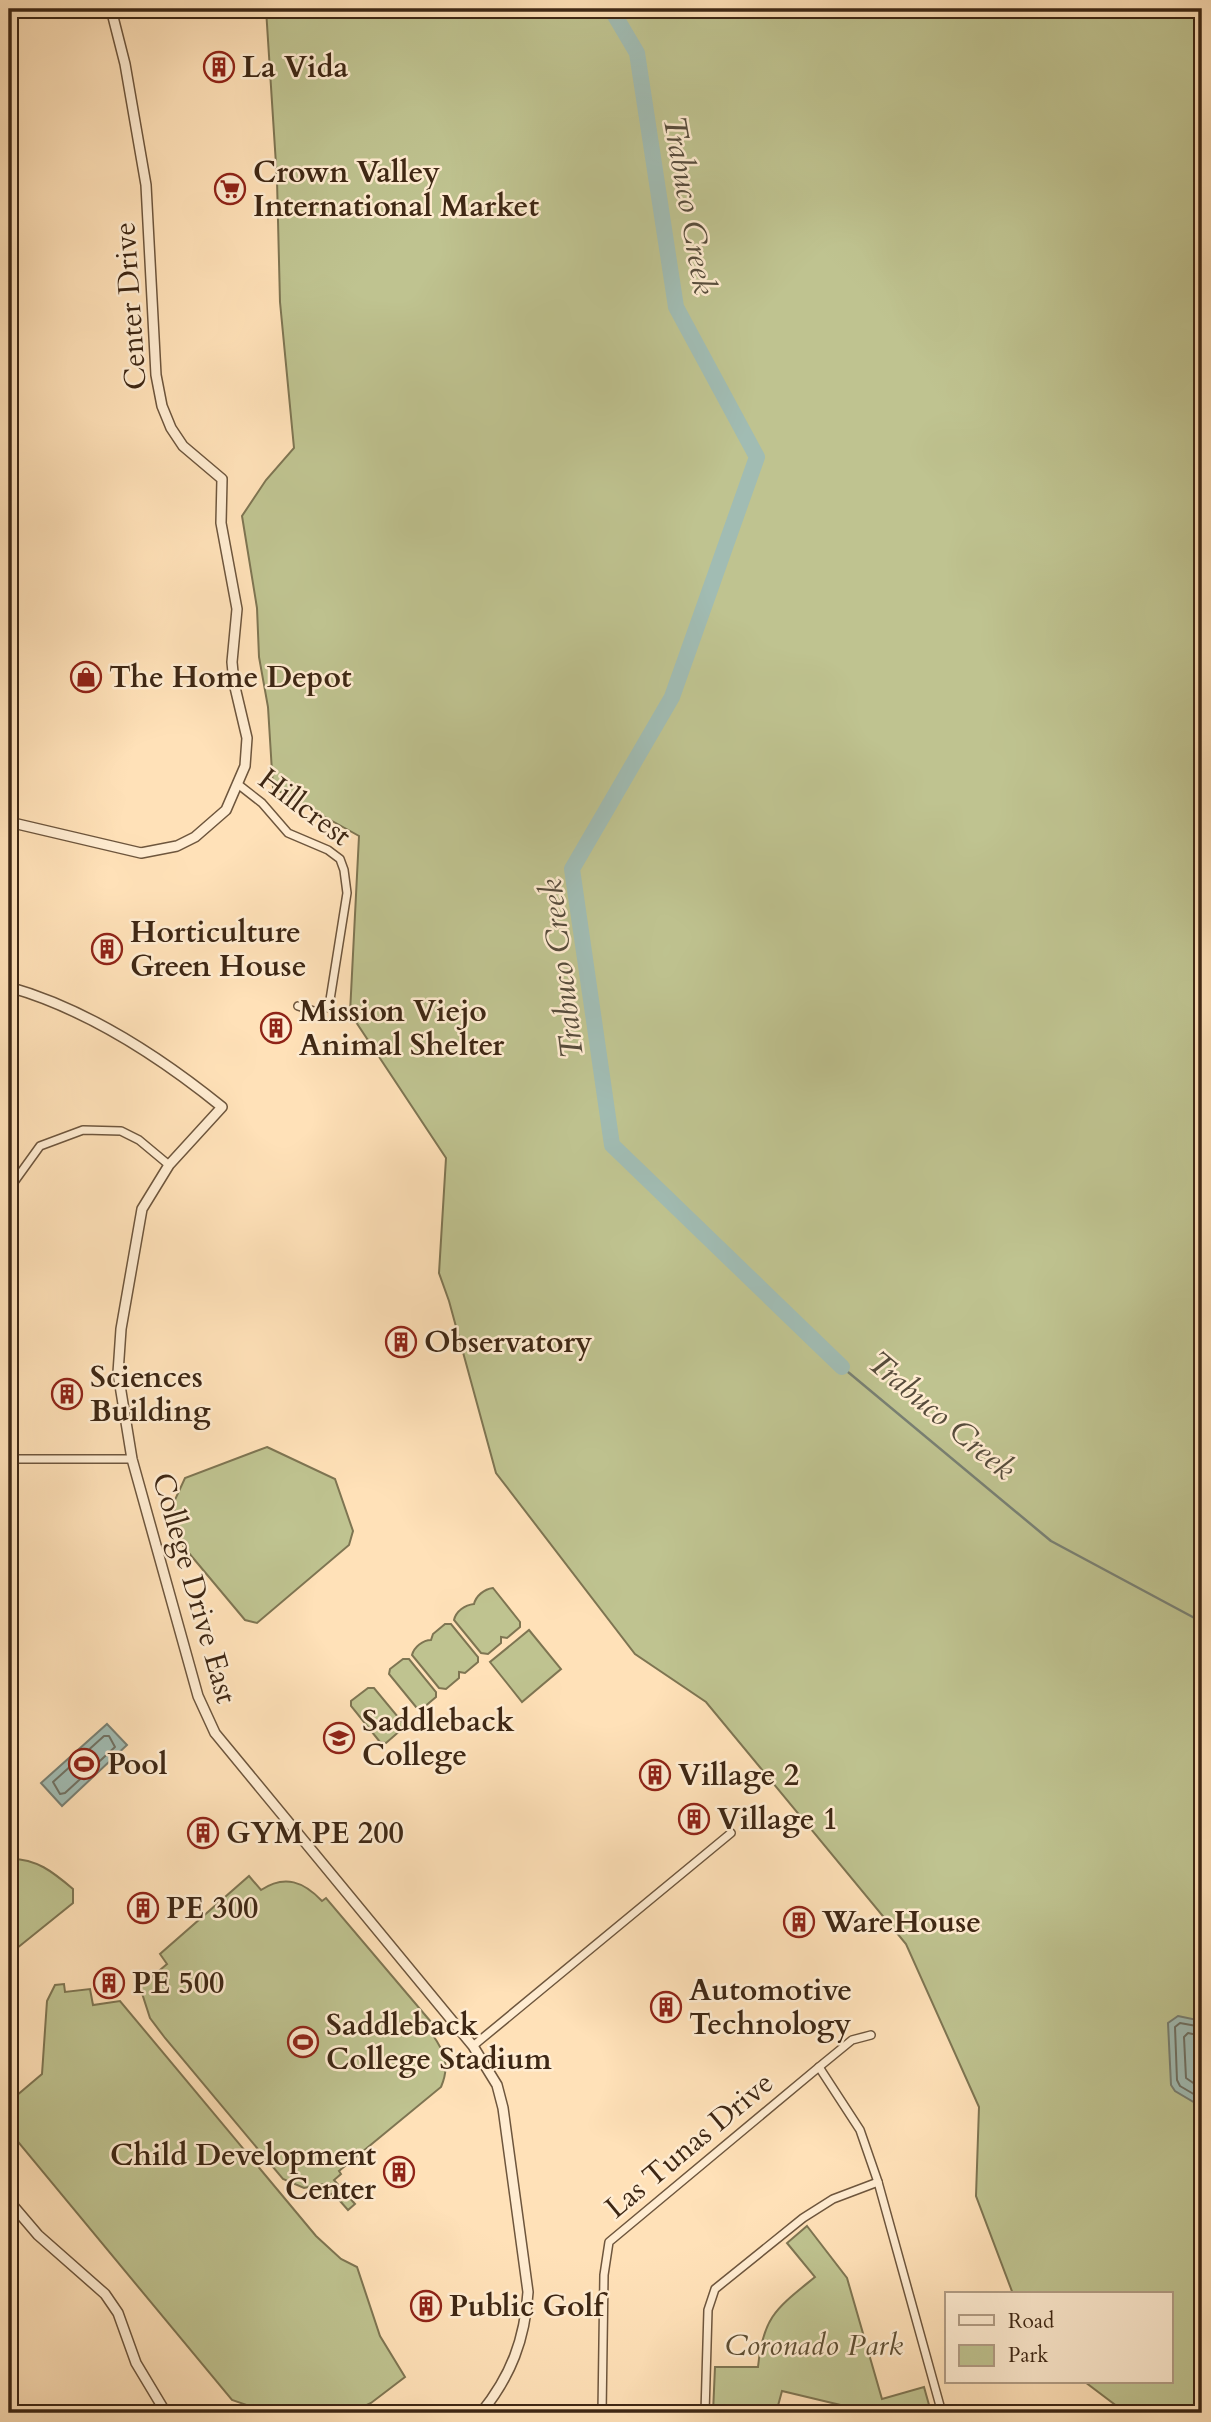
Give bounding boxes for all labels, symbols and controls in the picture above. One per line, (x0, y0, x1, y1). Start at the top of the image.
place label: La Vida (242, 47, 349, 88)
building icon: La Vida (202, 50, 236, 84)
water label: Trabuco Creek (652, 113, 726, 298)
place label: Crown Valley International Market (253, 152, 539, 227)
supermarket icon: Crown Valley International Market (213, 172, 247, 206)
street label: Center Drive (104, 221, 157, 391)
place label: The Home Depot (109, 657, 352, 698)
shop icon: The Home Depot (69, 660, 103, 694)
street label: Hillcrest (250, 759, 360, 856)
water label: Trabuco Creek (529, 877, 595, 1061)
place label: Horticulture Green House (130, 912, 306, 987)
building icon: Horticulture Green House (90, 932, 124, 966)
place label: Mission Viejo Animal Shelter (299, 991, 505, 1066)
building icon: Mission Viejo Animal Shelter (259, 1011, 293, 1045)
place label: Observatory (424, 1322, 592, 1363)
building icon: Observatory (384, 1325, 418, 1359)
water label: Trabuco Creek (858, 1341, 1025, 1491)
place label: Sciences Building (90, 1357, 211, 1432)
building icon: Sciences Building (50, 1377, 84, 1411)
street label: College Drive East (142, 1468, 247, 1709)
place label: Saddleback College (362, 1701, 515, 1776)
school or university icon: Saddleback College (322, 1721, 356, 1755)
place label: Pool (107, 1744, 168, 1785)
sports icon: Pool (67, 1747, 101, 1781)
place label: Village 2 (678, 1755, 799, 1796)
building icon: Village 2 (638, 1758, 672, 1792)
place label: Village 1 (717, 1799, 838, 1840)
building icon: Village 1 (677, 1802, 711, 1836)
place label: GYM PE 200 (226, 1813, 404, 1854)
building icon: GYM PE 200 (186, 1816, 220, 1850)
place label: PE 300 (166, 1888, 258, 1929)
building icon: PE 300 (126, 1891, 160, 1925)
place label: WareHouse (821, 1902, 981, 1943)
building icon: WareHouse (782, 1905, 816, 1939)
place label: PE 500 (132, 1963, 224, 2004)
building icon: PE 500 (92, 1966, 126, 2000)
place label: Automotive Technology (689, 1970, 852, 2045)
building icon: Automotive Technology (649, 1990, 683, 2024)
place label: Saddleback College Stadium (326, 2005, 552, 2080)
sports icon: Saddleback College Stadium (286, 2025, 320, 2059)
street label: Las Tunas Drive (596, 2063, 782, 2228)
place label: Child Development Center (110, 2135, 377, 2210)
building icon: Child Development Center (382, 2155, 416, 2189)
place label: Public Golf (449, 2286, 608, 2327)
building icon: Public Golf (409, 2289, 443, 2323)
legend (945, 2292, 1172, 2384)
text: Road (1008, 2307, 1054, 2336)
park label: Coronado Park (725, 2325, 903, 2366)
text: Park (1008, 2341, 1049, 2370)

